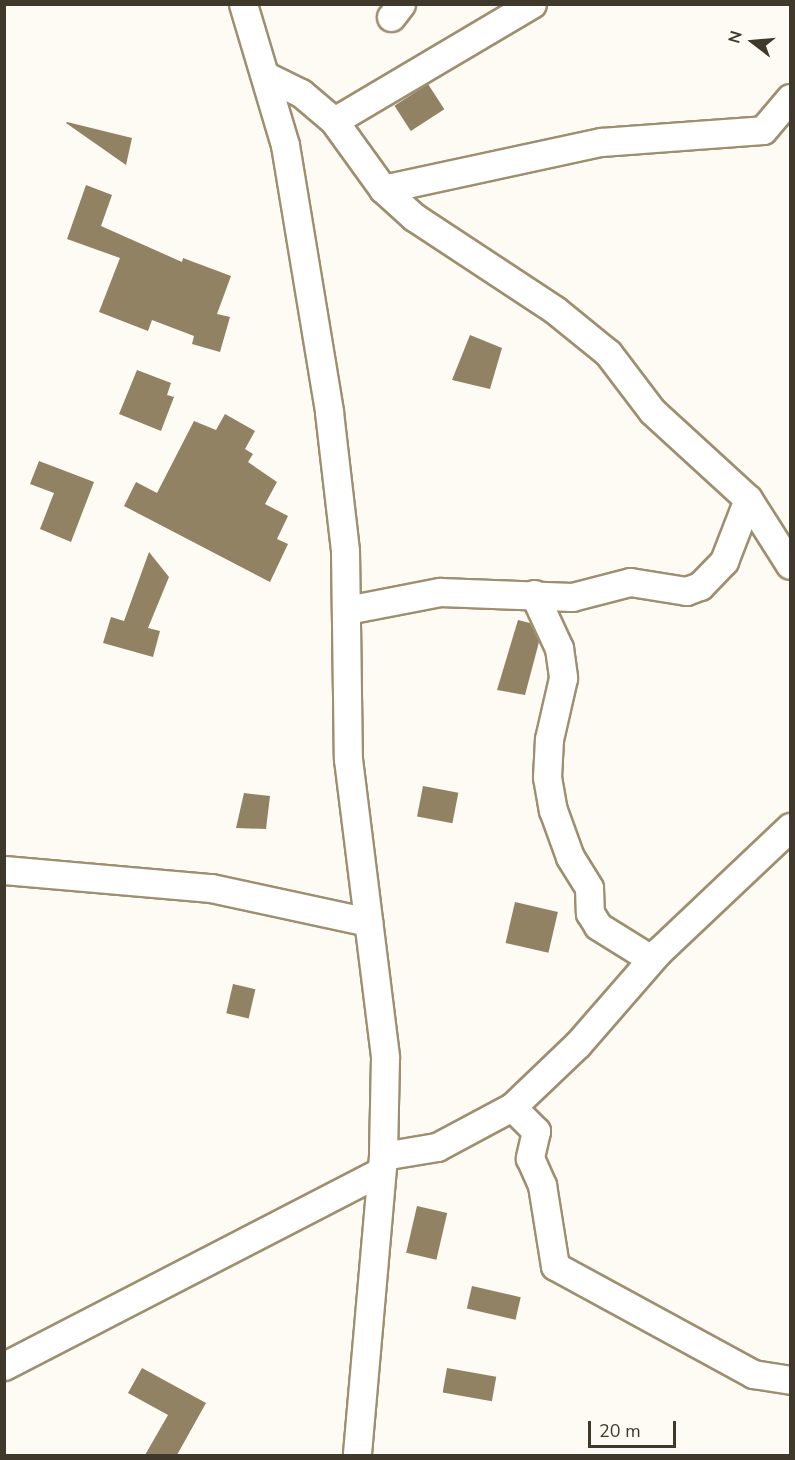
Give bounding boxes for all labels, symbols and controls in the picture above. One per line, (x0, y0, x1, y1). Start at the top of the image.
north arrow (723, 12, 783, 72)
text: N (723, 28, 748, 46)
scale bar (591, 1409, 680, 1447)
text: 20 m (599, 1419, 641, 1443)

